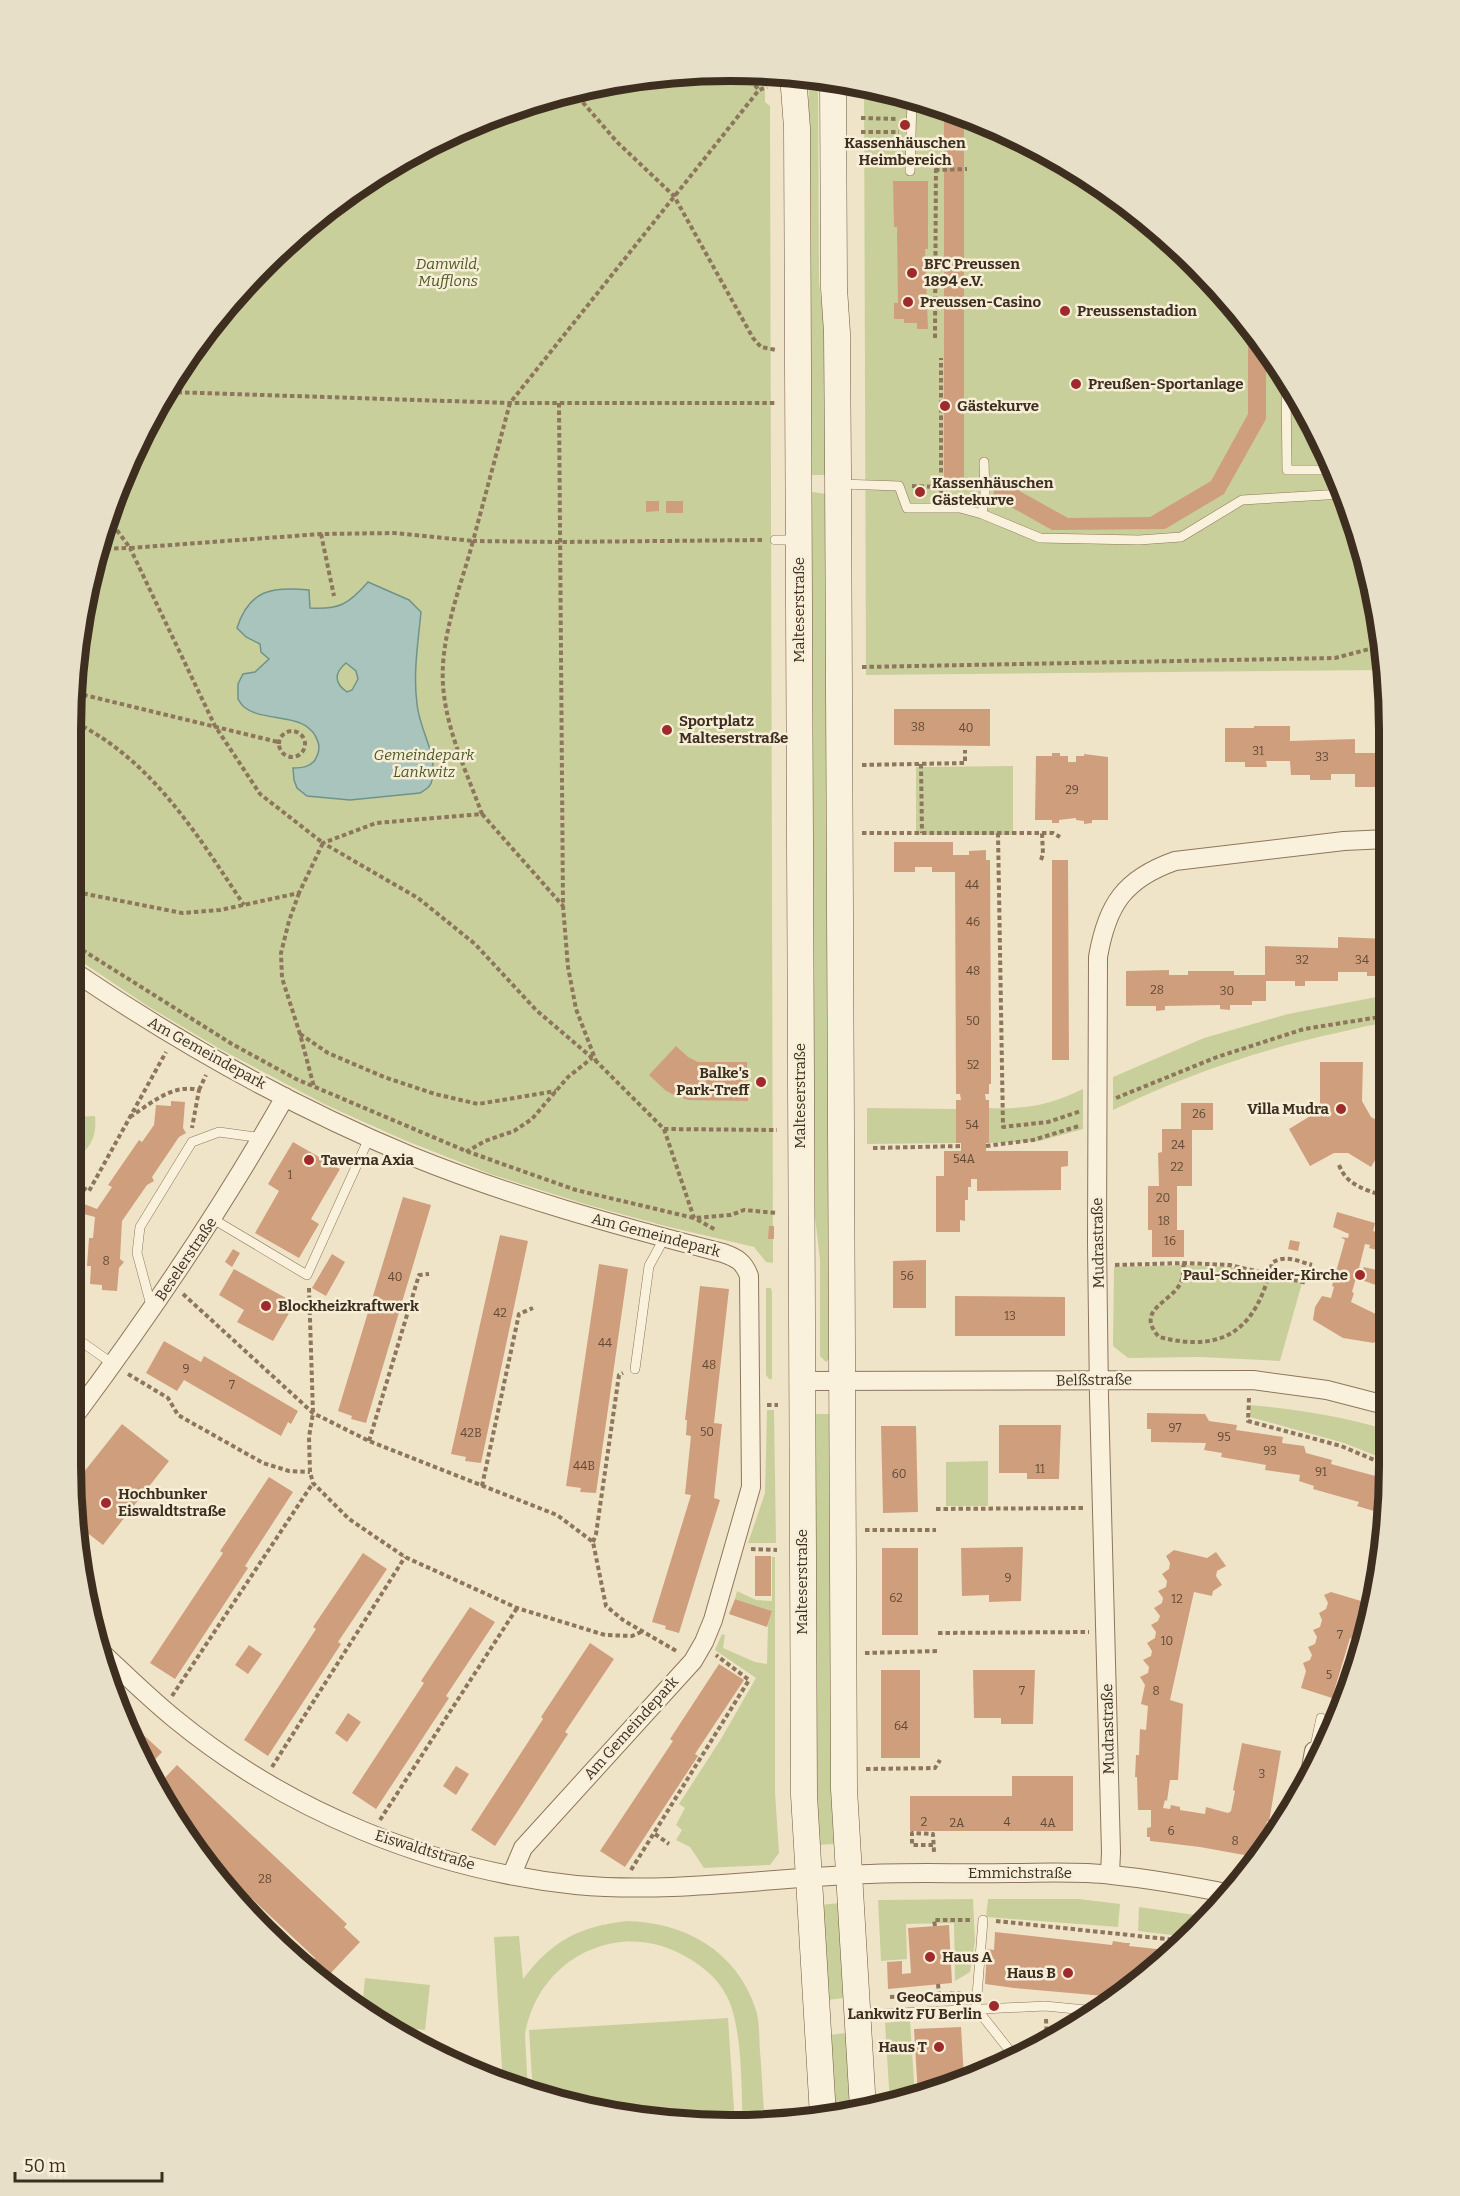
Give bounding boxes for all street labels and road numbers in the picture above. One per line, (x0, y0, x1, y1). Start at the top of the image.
street label: Malteserstraße (790, 557, 808, 663)
street label: Am Gemeindepark (145, 1013, 270, 1093)
street label: Malteserstraße (791, 1043, 809, 1149)
street label: Mudrastraße (1088, 1197, 1108, 1289)
street label: Am Gemeindepark (590, 1209, 723, 1261)
street label: Beselerstraße (151, 1214, 221, 1304)
street label: Belßstraße (1056, 1370, 1132, 1390)
street label: Malteserstraße (793, 1529, 811, 1635)
street label: Am Gemeindepark (580, 1672, 682, 1783)
street label: Mudrastraße (1098, 1683, 1118, 1775)
street label: Eiswaldtstraße (373, 1826, 477, 1874)
street label: Emmichstraße (968, 1864, 1072, 1882)

